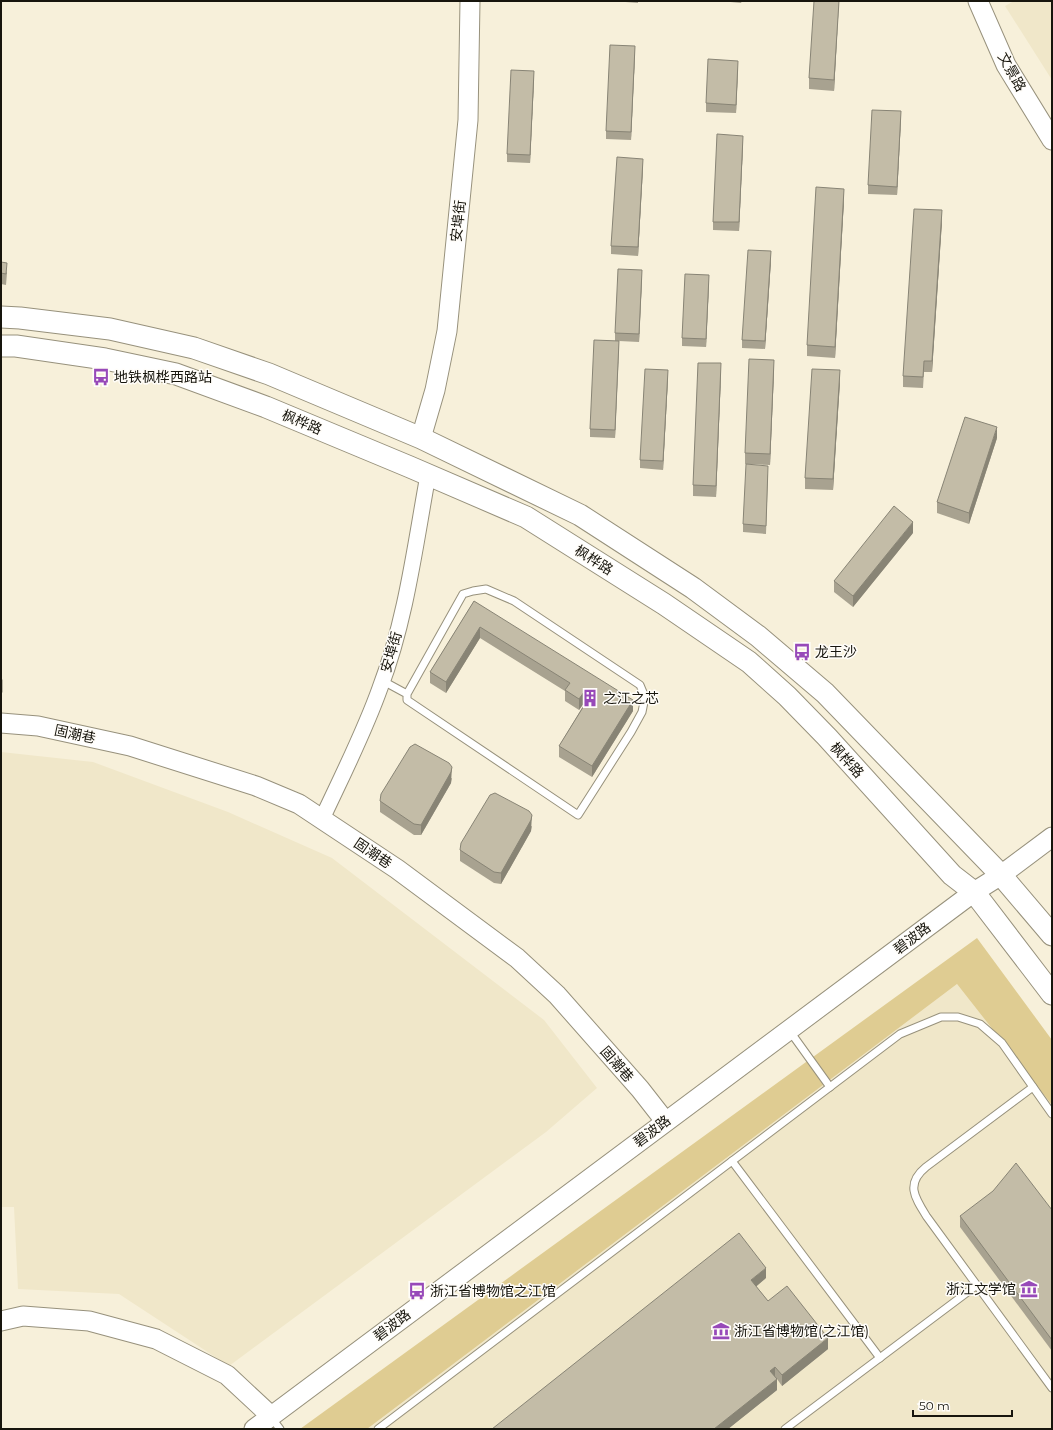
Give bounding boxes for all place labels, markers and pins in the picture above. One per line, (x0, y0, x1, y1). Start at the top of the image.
bus stop icon: 地铁枫桦西路站 (91, 367, 111, 387)
place label: 地铁枫桦西路站 (114, 368, 212, 386)
bus stop icon: 龙王沙 (792, 642, 812, 662)
place label: 龙王沙 (815, 643, 857, 661)
building icon: 之江之芯 (580, 688, 600, 708)
place label: 之江之芯 (603, 689, 659, 707)
museum icon: 浙江文学馆 (1019, 1279, 1039, 1299)
place label: 浙江文学馆 (946, 1280, 1016, 1298)
bus stop icon: 浙江省博物馆之江馆 (407, 1281, 427, 1301)
place label: 浙江省博物馆之江馆 (430, 1282, 556, 1300)
museum icon: 浙江省博物馆(之江馆) (711, 1321, 731, 1341)
place label: 浙江省博物馆(之江馆) (734, 1322, 869, 1340)

